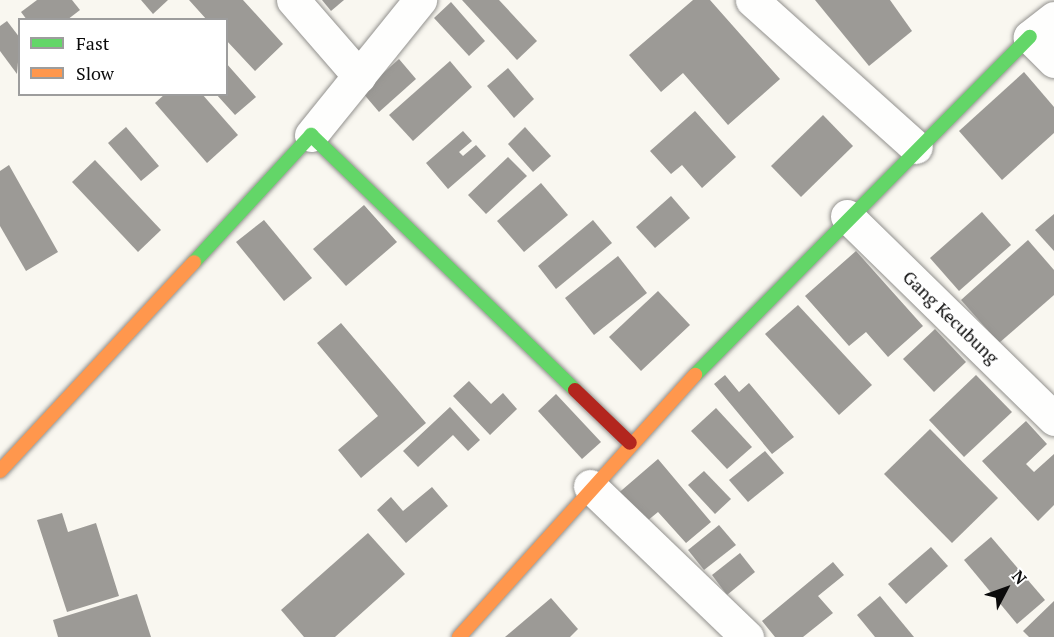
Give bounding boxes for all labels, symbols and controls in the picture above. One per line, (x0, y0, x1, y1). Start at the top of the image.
legend (18, 18, 228, 96)
text: Fast (76, 31, 109, 55)
text: Slow (76, 61, 114, 85)
street label: Gang Kecubung (899, 266, 1003, 368)
north arrow (976, 559, 1036, 619)
text: N (1007, 565, 1032, 589)

